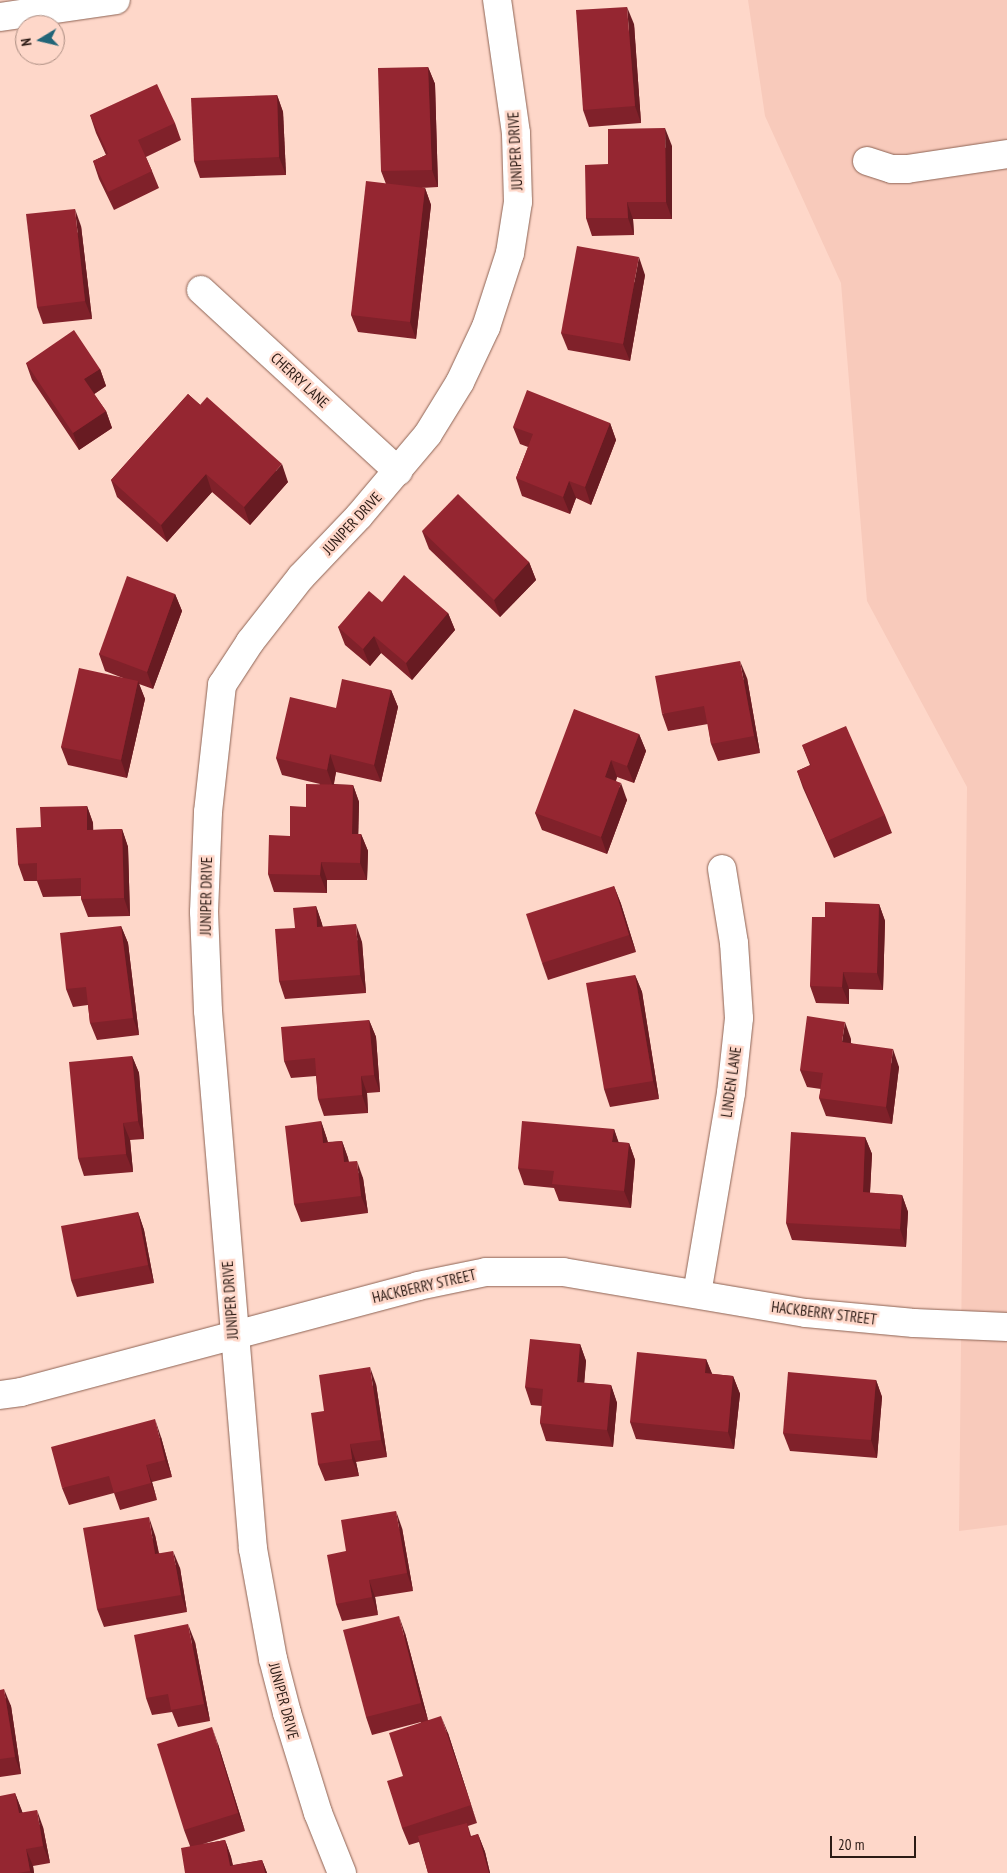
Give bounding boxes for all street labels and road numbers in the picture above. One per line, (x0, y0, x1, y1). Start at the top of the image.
street label: JUNIPER DRIVE (504, 111, 526, 191)
street label: CHERRY LANE (267, 349, 333, 411)
street label: JUNIPER DRIVE (319, 488, 385, 558)
street label: JUNIPER DRIVE (196, 857, 216, 935)
street label: LINDEN LANE (717, 1045, 745, 1119)
street label: JUNIPER DRIVE (218, 1260, 242, 1340)
street label: HACKBERRY STREET (370, 1265, 478, 1307)
street label: HACKBERRY STREET (770, 1298, 878, 1328)
street label: JUNIPER DRIVE (265, 1661, 303, 1741)

